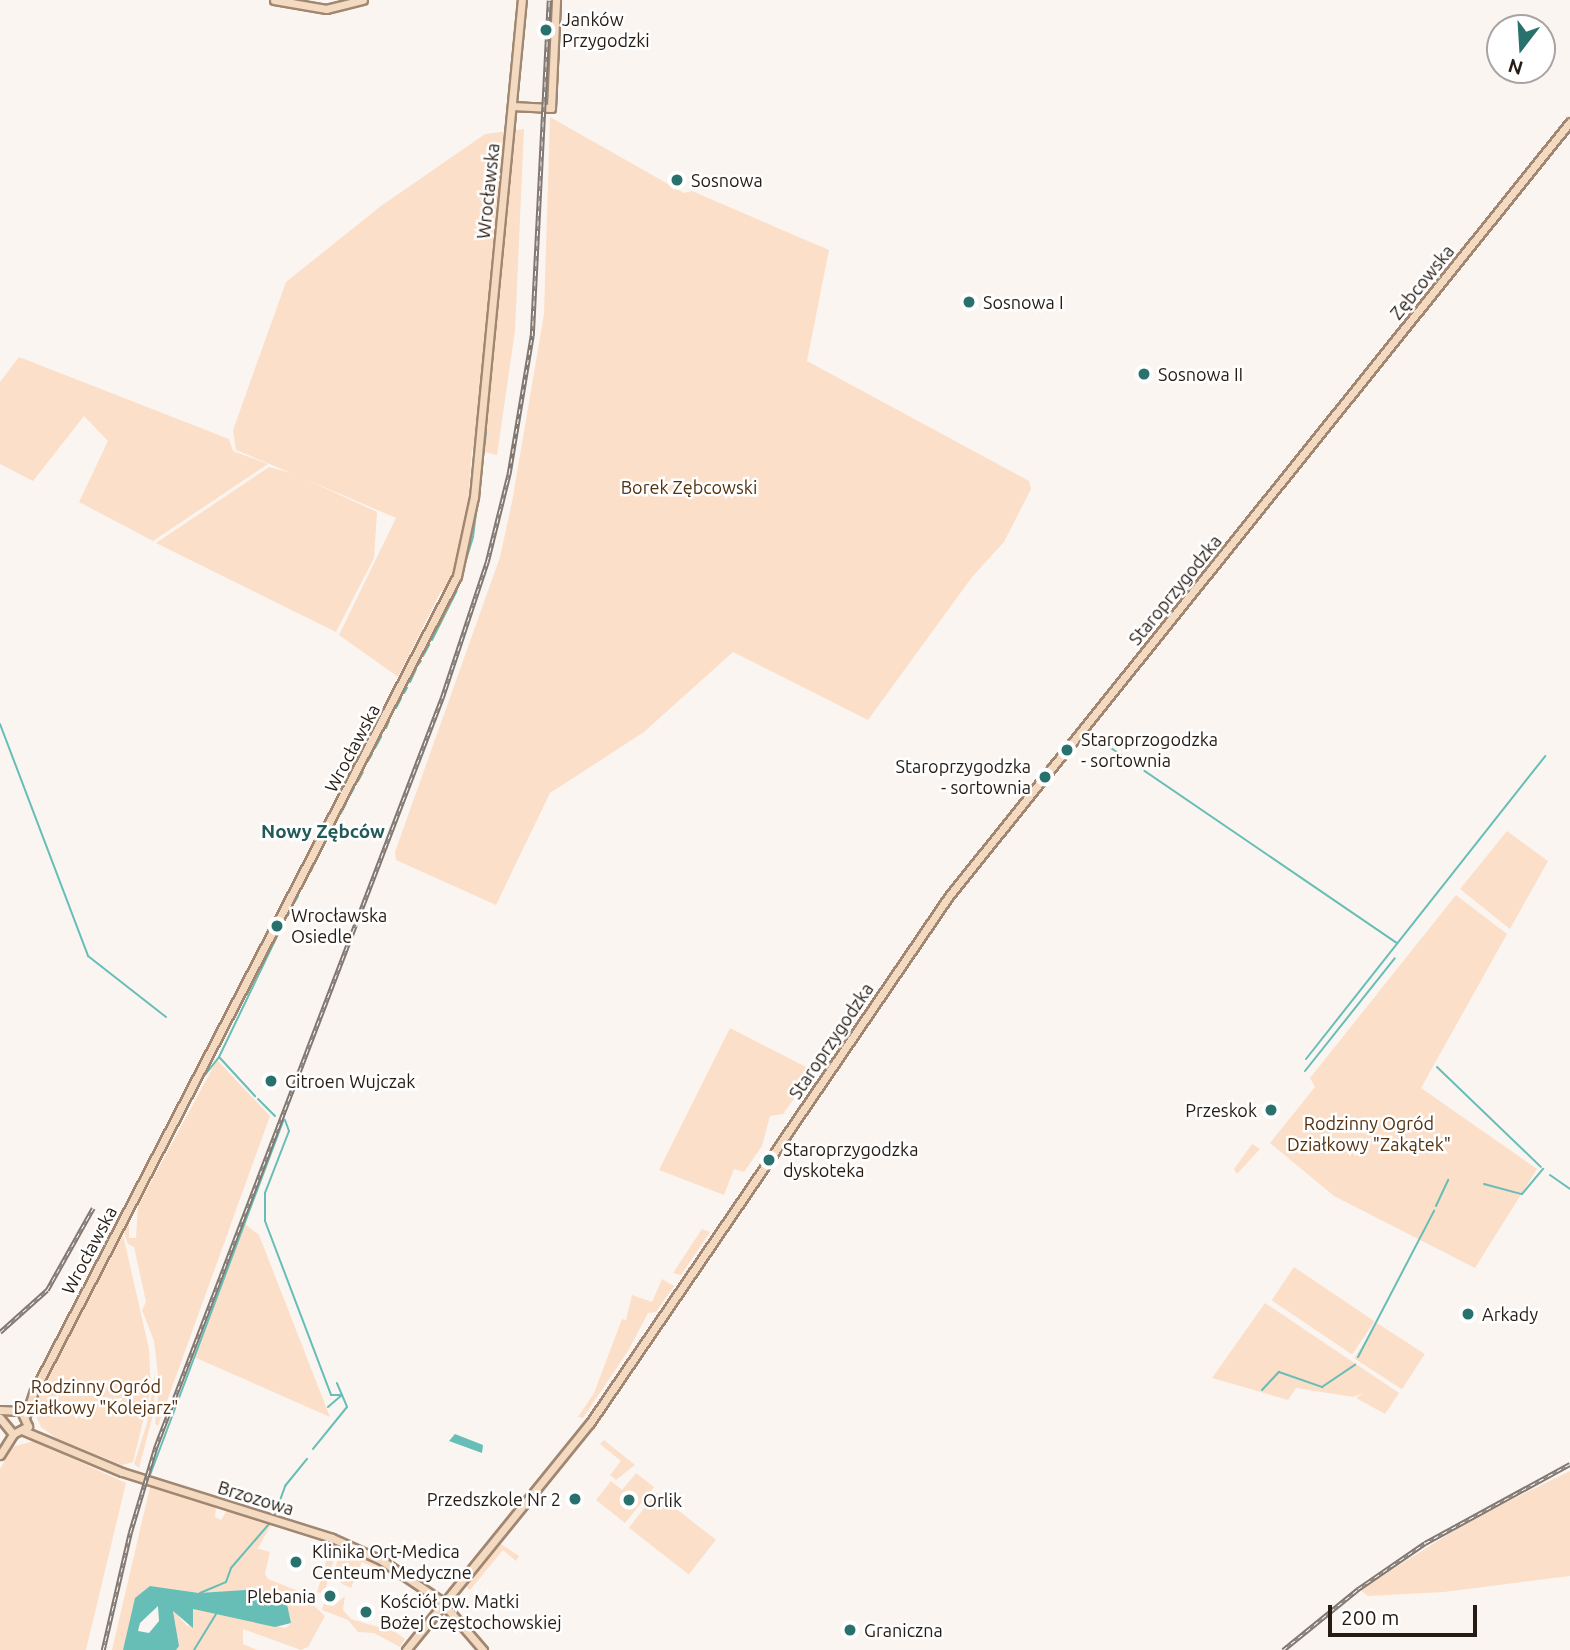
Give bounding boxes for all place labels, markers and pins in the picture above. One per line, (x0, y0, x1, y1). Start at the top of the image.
place label: Janków Przygodzki (562, 9, 650, 52)
marker: Janków Przygodzki (536, 20, 556, 40)
place label: Sosnowa (691, 169, 763, 191)
marker: Sosnowa (669, 172, 685, 188)
place label: Sosnowa I (983, 291, 1063, 313)
marker: Sosnowa I (961, 294, 977, 310)
place label: Sosnowa II (1158, 363, 1243, 385)
marker: Sosnowa II (1136, 366, 1152, 382)
place label: Staroprzogodzka - sortownia (1081, 729, 1218, 772)
marker: Staroprzogodzka - sortownia (1059, 742, 1075, 758)
place label: Staroprzygodzka - sortownia (896, 756, 1031, 798)
marker: Staroprzygodzka - sortownia (1037, 769, 1053, 785)
place label: Wrocławska Osiedle (291, 905, 387, 948)
marker: Wrocławska Osiedle (269, 918, 285, 934)
place label: Citroen Wujczak (285, 1070, 415, 1092)
marker: Citroen Wujczak (263, 1073, 279, 1089)
place label: Przeskok (1185, 1099, 1257, 1121)
marker: Przeskok (1263, 1102, 1279, 1118)
place label: Staroprzygodzka dyskoteka (783, 1139, 918, 1182)
marker: Staroprzygodzka dyskoteka (761, 1152, 777, 1168)
place label: Arkady (1482, 1303, 1538, 1325)
marker: Arkady (1460, 1306, 1476, 1322)
place label: Przedszkole Nr 2 (427, 1488, 561, 1510)
place label: Orlik (643, 1489, 682, 1511)
marker: Przedszkole Nr 2 (567, 1491, 583, 1507)
marker: Orlik (621, 1492, 637, 1508)
place label: Klinika Ort-Medica Centeum Medyczne (312, 1541, 472, 1584)
marker: Klinika Ort-Medica Centeum Medyczne (286, 1552, 306, 1572)
place label: Plebania (247, 1585, 316, 1607)
marker: Plebania (322, 1588, 338, 1604)
place label: Kościół pw. Matki Bożej Częstochowskiej (380, 1591, 562, 1634)
marker: Kościół pw. Matki Bożej Częstochowskiej (358, 1604, 374, 1620)
place label: Graniczna (864, 1619, 943, 1641)
marker: Graniczna (842, 1622, 858, 1638)

